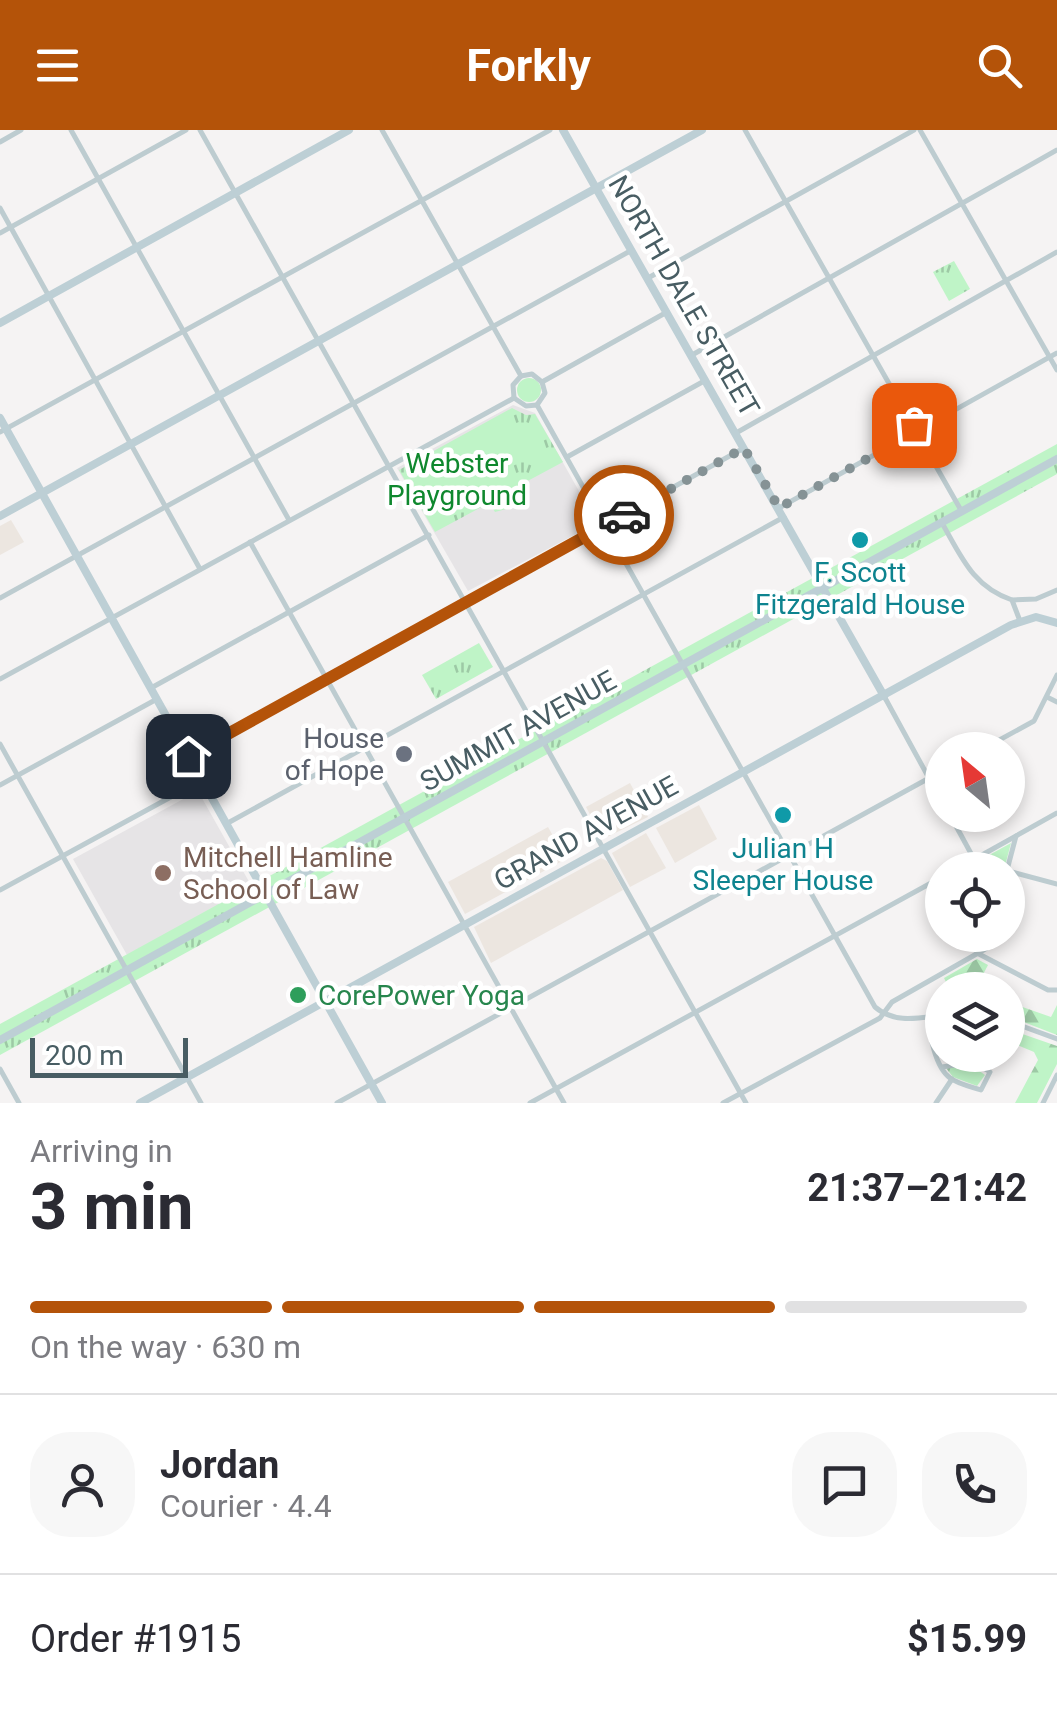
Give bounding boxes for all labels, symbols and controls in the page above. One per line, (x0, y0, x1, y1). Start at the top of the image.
icon: menu (30, 38, 85, 93)
icon: search (972, 38, 1027, 93)
text: Forkly (466, 39, 591, 92)
street label: NORTH DALE STREET (602, 170, 767, 423)
pin (872, 383, 957, 468)
icon: bag (887, 398, 942, 453)
park label: Webster Playground (387, 447, 527, 512)
courier (574, 465, 674, 565)
icon: car (597, 488, 652, 543)
marker: F. Scott Fitzgerald House (849, 529, 871, 551)
place label: F. Scott Fitzgerald House (755, 556, 965, 621)
street label: SUMMIT AVENUE (414, 664, 622, 798)
pin (146, 714, 231, 799)
place label: House of Hope (285, 722, 384, 787)
icon: home (161, 729, 216, 784)
north arrow (925, 732, 1025, 832)
map controls (925, 732, 1025, 1072)
marker: House of Hope (393, 743, 415, 765)
street label: GRAND AVENUE (488, 769, 684, 897)
marker: Julian H Sleeper House (772, 804, 794, 826)
place label: Julian H Sleeper House (693, 832, 873, 897)
place label: Mitchell Hamline School of Law (183, 841, 393, 906)
button: locate (925, 852, 1025, 952)
marker: Mitchell Hamline School of Law (152, 862, 174, 884)
button: layers (925, 972, 1025, 1072)
place label: CorePower Yoga (318, 979, 525, 1012)
marker: CorePower Yoga (287, 984, 309, 1006)
scale bar (30, 1033, 188, 1078)
text: 200 m (45, 1039, 124, 1072)
text: Arriving in (30, 1132, 173, 1170)
text: 21:37–21:42 (807, 1166, 1027, 1210)
text: 3 min (30, 1169, 193, 1245)
text: On the way · 630 m (30, 1328, 301, 1366)
button: person (30, 1432, 135, 1537)
button: chat (792, 1432, 897, 1537)
button: phone (922, 1432, 1027, 1537)
text: Jordan (160, 1443, 279, 1487)
text: Courier · 4.4 (160, 1487, 332, 1525)
text: Order #1915 (30, 1617, 241, 1661)
text: $15.99 (907, 1617, 1027, 1661)

